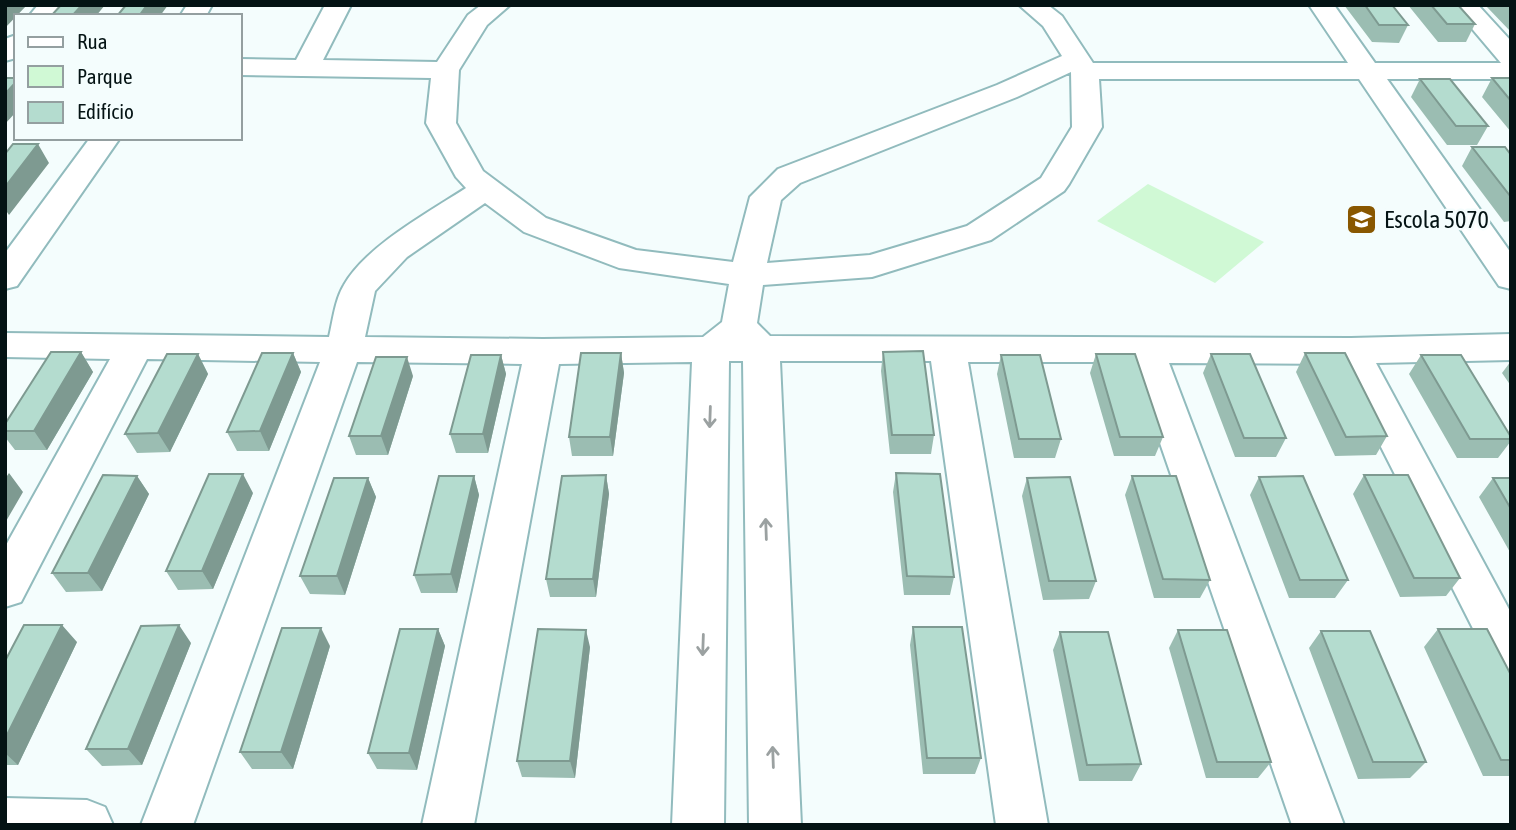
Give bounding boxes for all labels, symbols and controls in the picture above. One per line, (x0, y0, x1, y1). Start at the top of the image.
legend (14, 14, 242, 140)
text: Rua (77, 29, 107, 53)
text: Parque (77, 64, 132, 88)
text: Edifício (77, 99, 134, 123)
school or university icon: Escola 5070 (1344, 203, 1378, 237)
place label: Escola 5070 (1384, 206, 1489, 233)
one-way arrow (703, 405, 717, 428)
one-way arrow (759, 518, 773, 541)
one-way arrow (697, 633, 710, 656)
one-way arrow (766, 745, 779, 768)

